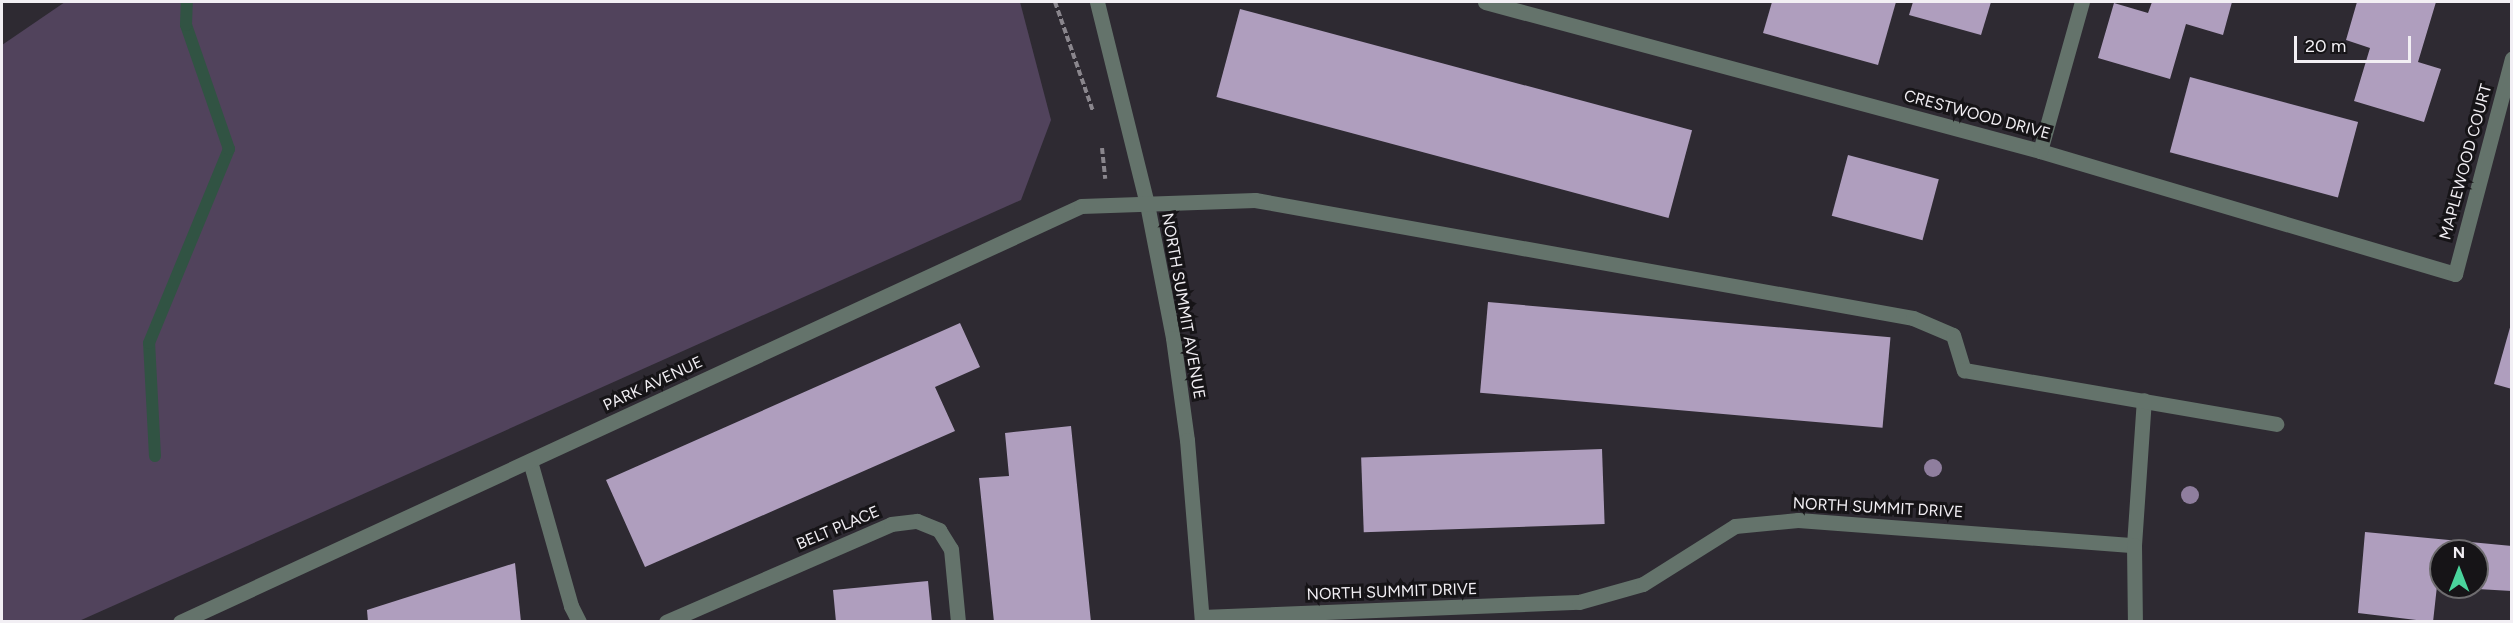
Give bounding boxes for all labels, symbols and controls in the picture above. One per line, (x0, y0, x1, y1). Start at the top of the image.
scale bar (2297, 24, 2414, 62)
text: 20 m (2305, 35, 2346, 57)
street label: MAPLEWOOD COURT (2436, 82, 2496, 242)
street label: CRESTWOOD DRIVE (1902, 86, 2052, 144)
street label: NORTH SUMMIT AVENUE (1157, 211, 1209, 401)
street label: PARK AVENUE (600, 353, 706, 415)
street label: NORTH SUMMIT DRIVE (1792, 494, 1964, 522)
street label: BELT PLACE (794, 502, 882, 554)
north arrow (2429, 539, 2489, 599)
text: N (2453, 543, 2465, 562)
street label: NORTH SUMMIT DRIVE (1306, 579, 1478, 605)

